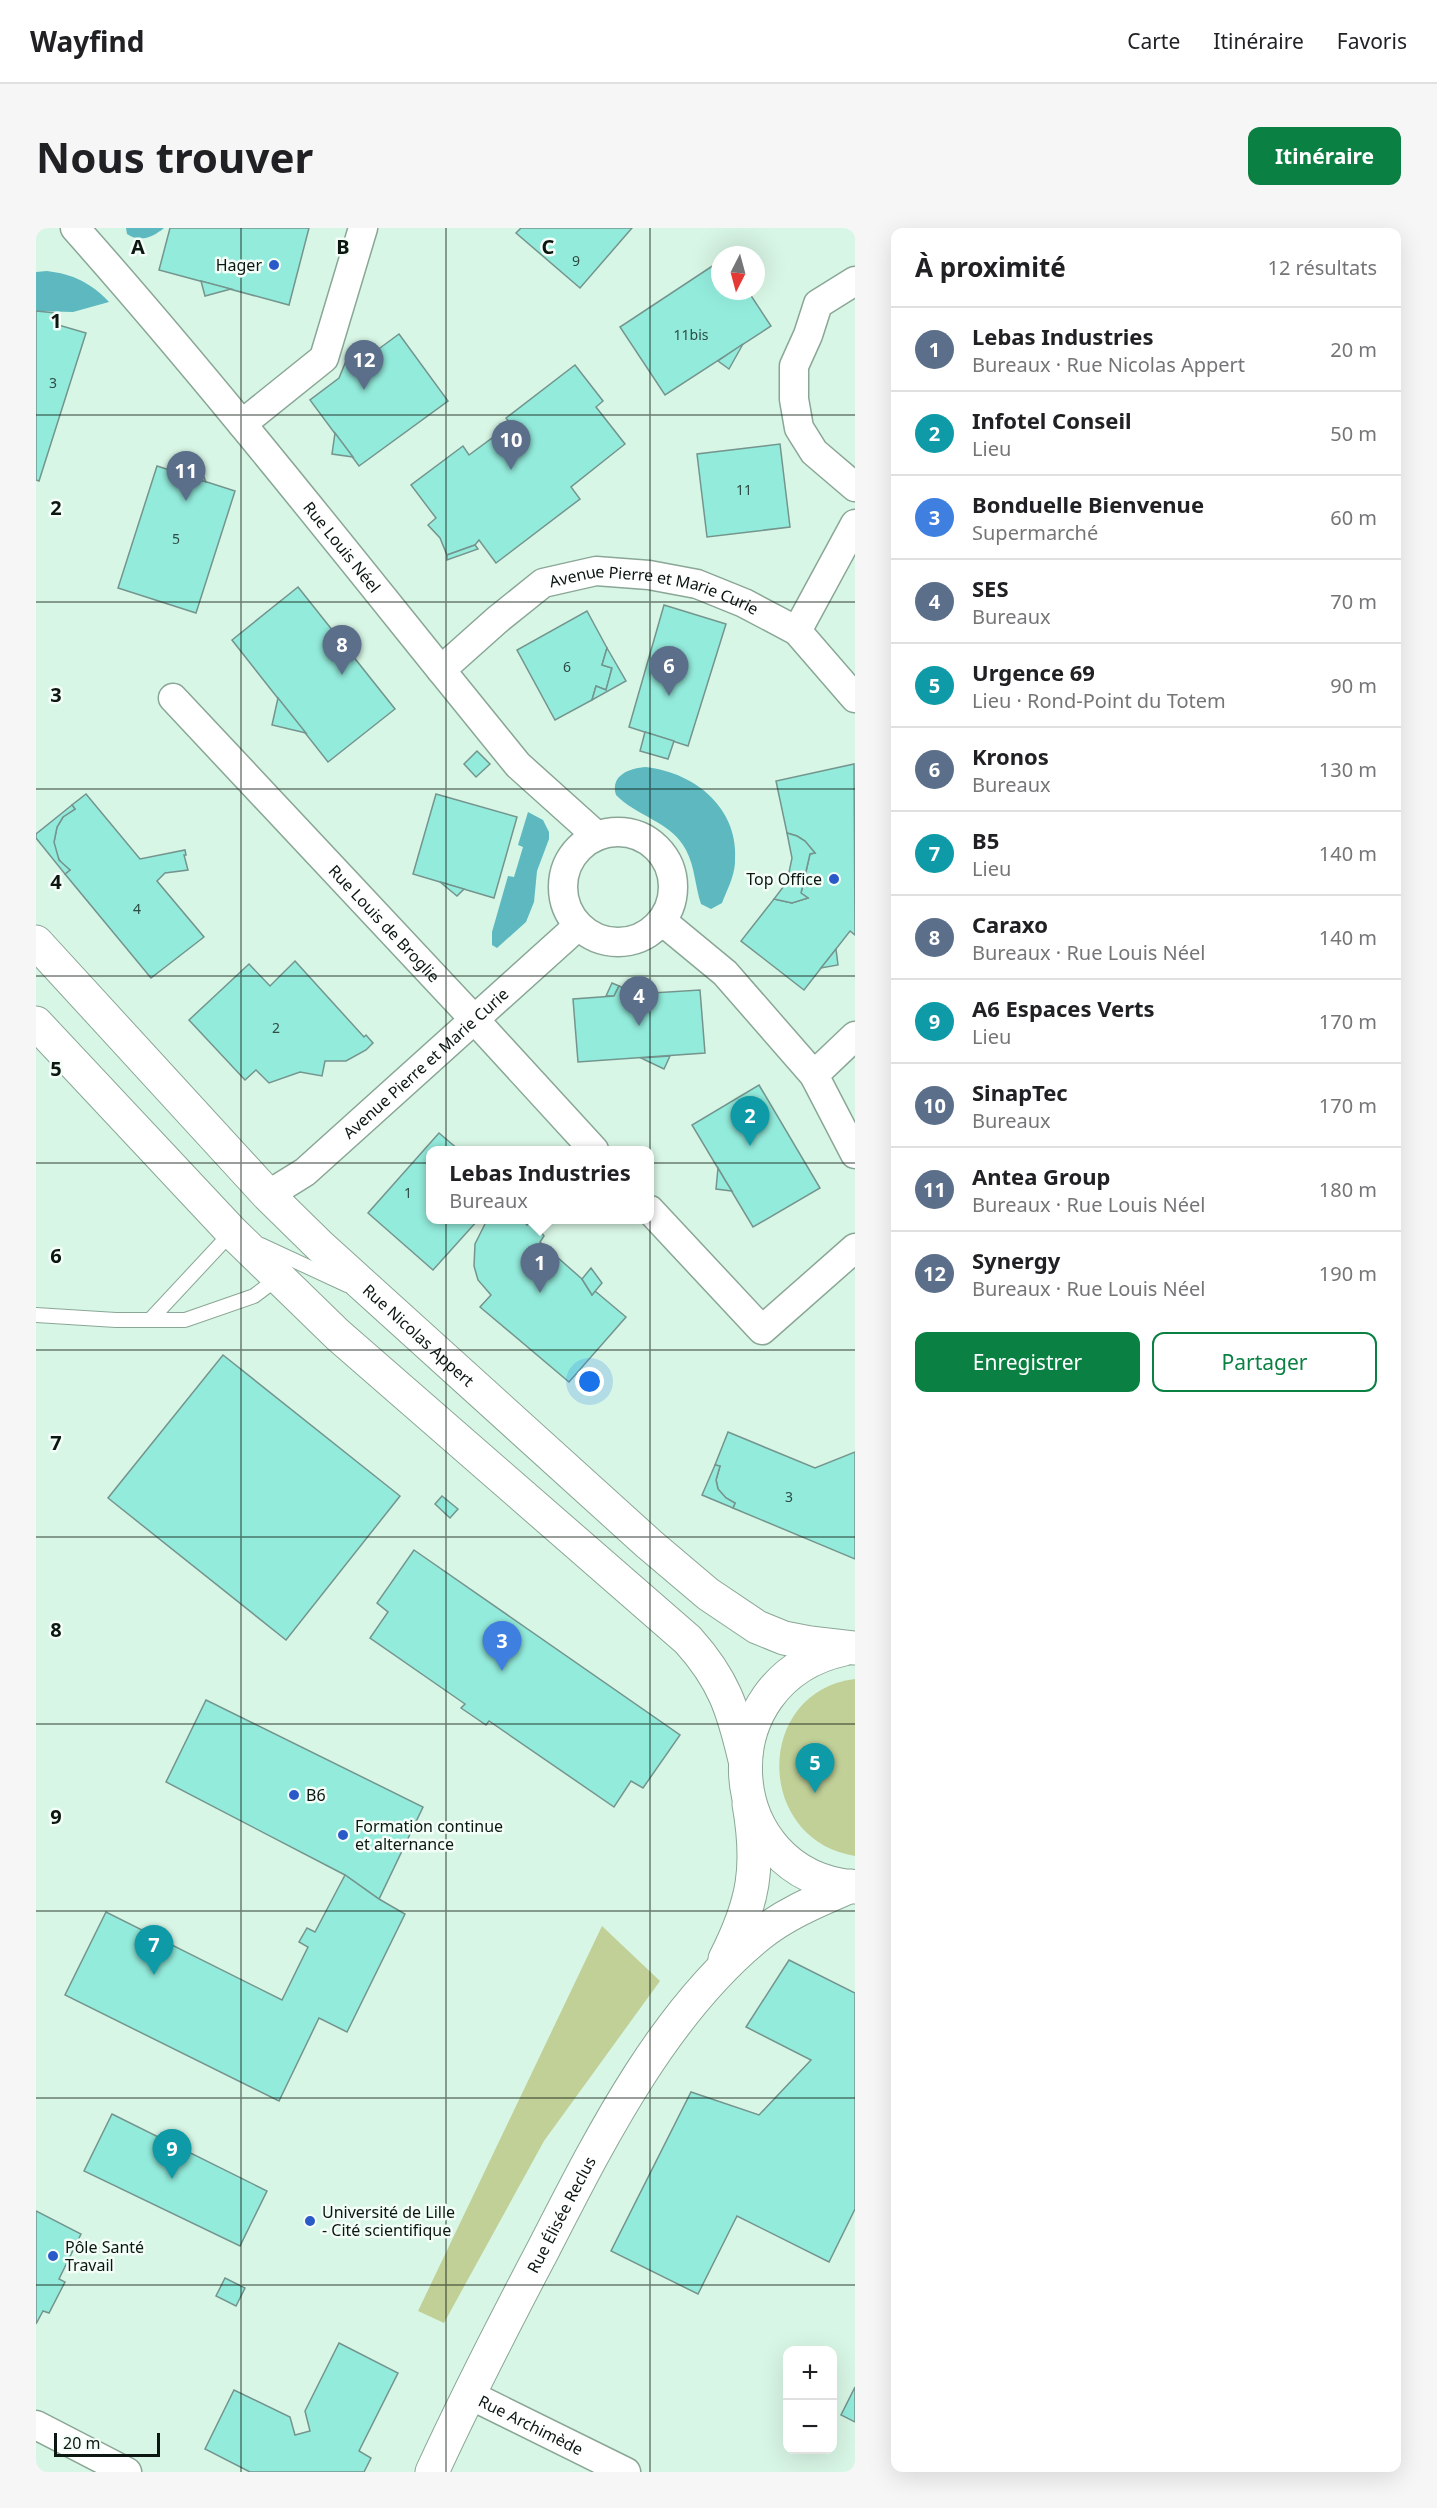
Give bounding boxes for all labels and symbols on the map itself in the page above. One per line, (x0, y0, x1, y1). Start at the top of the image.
text: A (131, 233, 145, 260)
text: B (336, 233, 350, 260)
text: C (542, 233, 555, 260)
north arrow (711, 246, 765, 300)
house number: 9 (572, 251, 580, 270)
place label: Hager (216, 254, 262, 276)
marker: Hager (267, 258, 281, 272)
text: 1 (50, 307, 62, 334)
house number: 11bis (674, 325, 709, 344)
pin: 12 (344, 340, 384, 390)
house number: 3 (49, 373, 57, 392)
pin: 10 (492, 420, 530, 470)
pin: 11 (166, 452, 206, 501)
house number: 11 (736, 480, 752, 499)
text: 2 (50, 494, 62, 521)
street label: Rue Louis Néel (298, 497, 386, 597)
house number: 5 (172, 529, 180, 548)
street label: Avenue Pierre et Marie Curie (547, 560, 763, 620)
pin: 8 (322, 626, 362, 675)
pin: 6 (650, 646, 688, 696)
house number: 6 (563, 657, 571, 676)
text: 3 (50, 681, 62, 708)
street label: Rue Louis de Broglie (324, 860, 445, 987)
text: 4 (50, 868, 62, 895)
place label: Top Office (746, 868, 822, 890)
marker: Top Office (827, 872, 841, 886)
house number: 4 (133, 899, 141, 918)
pin: 4 (620, 976, 658, 1026)
street label: Avenue Pierre et Marie Curie (338, 983, 513, 1144)
house number: 2 (272, 1018, 280, 1037)
text: 5 (50, 1055, 62, 1082)
pin: 2 (730, 1096, 770, 1146)
house number: 1 (404, 1183, 412, 1202)
text: 6 (50, 1242, 62, 1269)
pin: 1 (520, 1244, 560, 1293)
street label: Rue Nicolas Appert (358, 1279, 479, 1392)
your location (575, 1367, 604, 1396)
text: 7 (50, 1429, 62, 1456)
house number: 3 (785, 1487, 793, 1506)
text: 8 (50, 1616, 62, 1643)
pin: 3 (482, 1622, 522, 1671)
pin: 5 (796, 1744, 834, 1793)
place label: B6 (306, 1784, 326, 1806)
marker: B6 (287, 1788, 301, 1802)
text: 9 (50, 1803, 62, 1830)
place label: Formation continue et alternance (355, 1815, 503, 1855)
marker: Formation continue et alternance (336, 1828, 350, 1842)
pin: 7 (134, 1926, 174, 1975)
pin: 9 (152, 2130, 192, 2179)
street label: Rue Élisée Reclus (522, 2153, 601, 2277)
place label: Université de Lille ‐ Cité scientifique (322, 2201, 455, 2241)
marker: Université de Lille ‐ Cité scientifique (303, 2214, 317, 2228)
place label: Pôle Santé Travail (65, 2236, 144, 2276)
marker: Pôle Santé Travail (46, 2249, 60, 2263)
street label: Rue Archimède (475, 2390, 587, 2460)
scale bar (54, 2430, 160, 2458)

